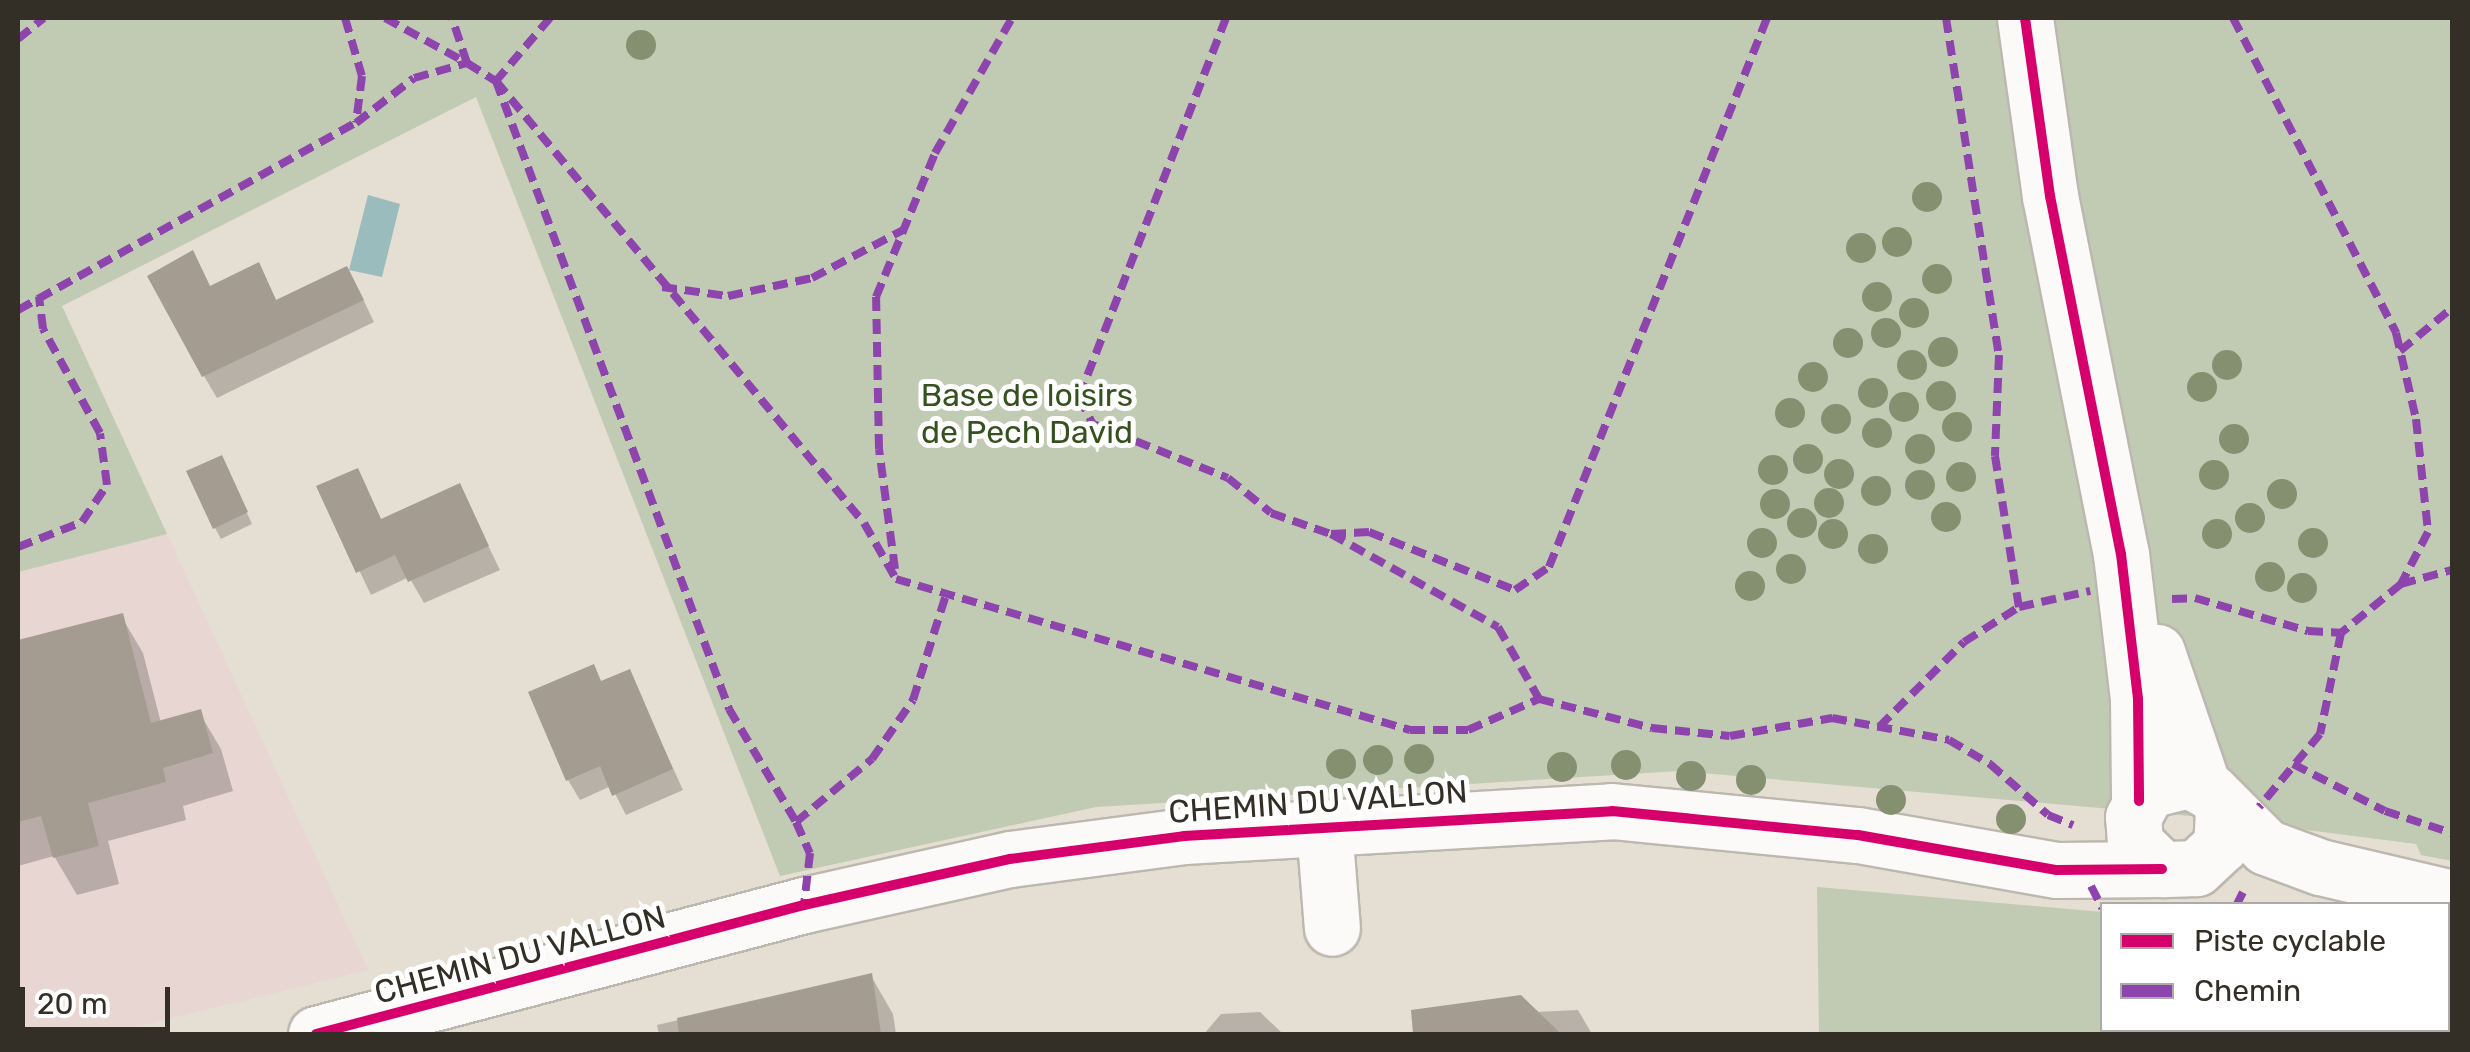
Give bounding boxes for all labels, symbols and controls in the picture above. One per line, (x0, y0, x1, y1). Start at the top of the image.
park label: Base de loisirs de Pech David (921, 377, 1133, 452)
street label: CHEMIN DU VALLON (1167, 772, 1469, 832)
street label: CHEMIN DU VALLON (370, 898, 670, 1012)
legend (2100, 902, 2450, 1032)
text: Piste cyclable (2194, 923, 2386, 959)
scale bar (25, 967, 175, 1029)
text: Chemin (2194, 973, 2301, 1009)
text: 20 m (37, 986, 108, 1022)

